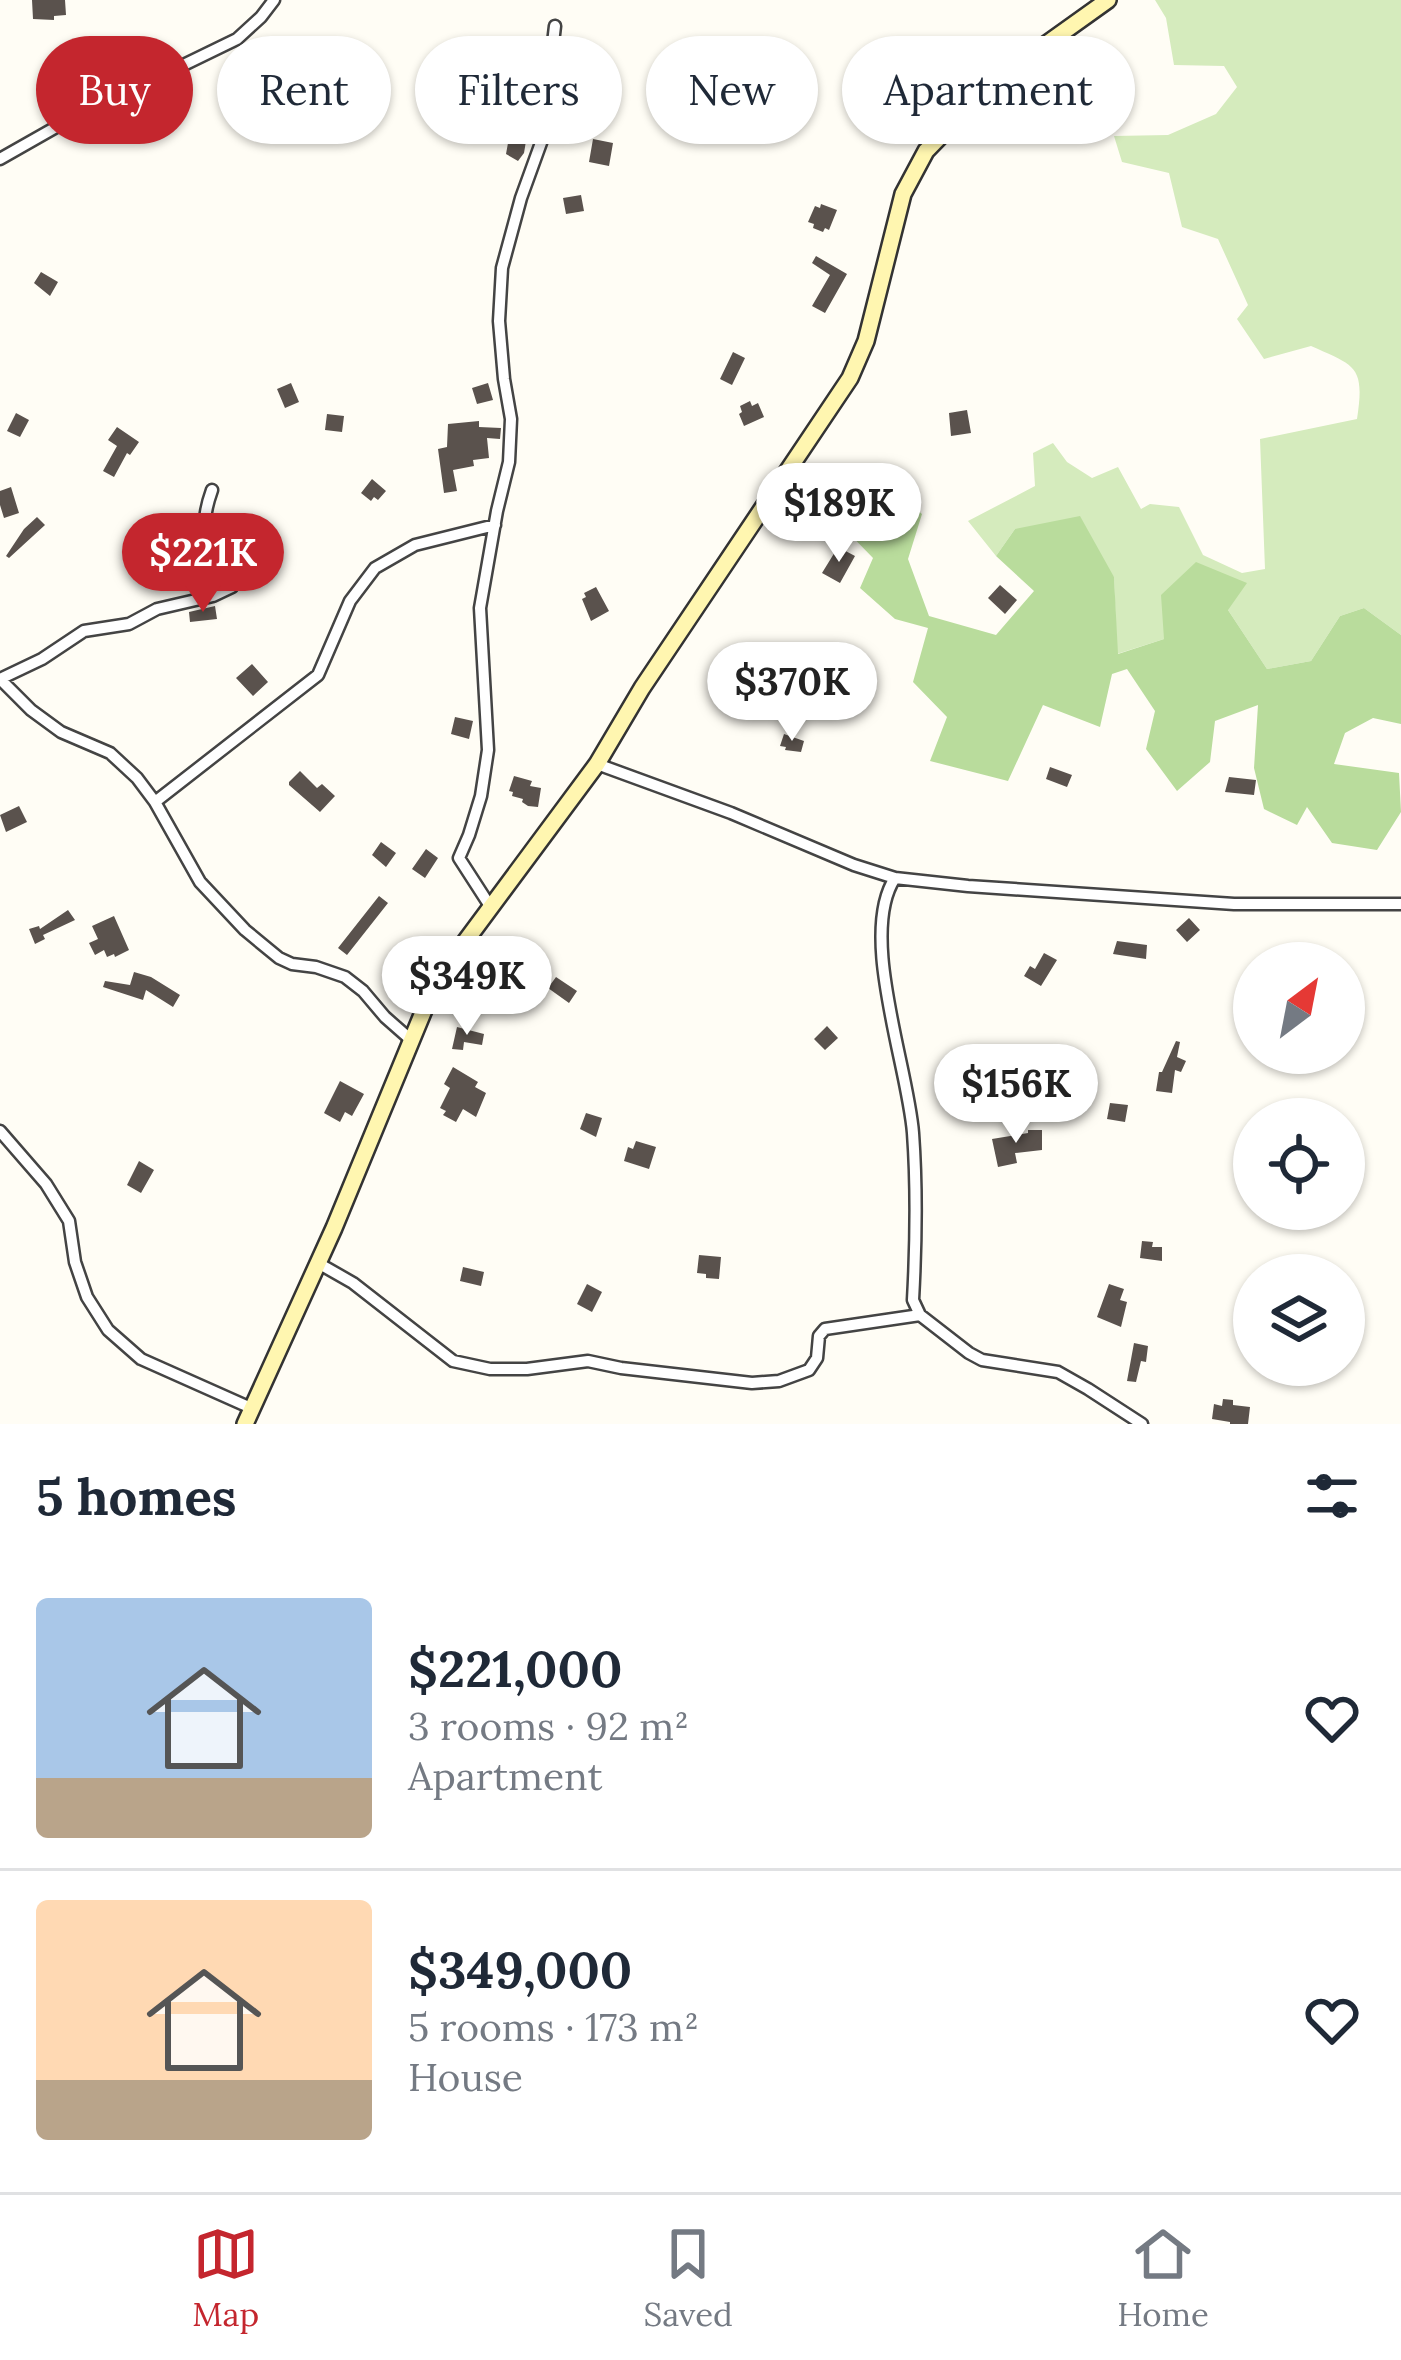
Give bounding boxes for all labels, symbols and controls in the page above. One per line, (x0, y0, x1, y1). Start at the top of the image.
chip: Buy (36, 36, 193, 144)
chip: Rent (217, 36, 391, 144)
chip: Filters (415, 36, 622, 144)
chip: New (646, 36, 818, 144)
chip: Apartment (842, 36, 1135, 144)
pin: $189K (755, 463, 923, 565)
text: $189K (783, 477, 895, 527)
pin: $221K (119, 513, 287, 615)
text: $221K (149, 527, 257, 577)
pin: $370K (708, 642, 876, 744)
text: $370K (734, 656, 850, 706)
pin: $349K (383, 936, 551, 1038)
north arrow (1233, 942, 1365, 1074)
map controls (1233, 942, 1365, 1386)
text: $349K (409, 950, 525, 1000)
pin: $156K (932, 1044, 1100, 1146)
text: $156K (961, 1058, 1071, 1108)
button: locate (1233, 1098, 1365, 1230)
button: layers (1233, 1254, 1365, 1386)
icon: filters (1299, 1463, 1365, 1529)
text: 5 homes (36, 1464, 237, 1529)
text: $221,000 (408, 1636, 622, 1701)
icon: home (132, 1646, 276, 1790)
icon: heart (1299, 1685, 1365, 1751)
text: 3 rooms · 92 m² (408, 1701, 689, 1751)
text: Apartment (408, 1751, 603, 1801)
text: $349,000 (408, 1937, 632, 2002)
icon: home (132, 1948, 276, 2092)
icon: heart (1299, 1987, 1365, 2053)
text: 5 rooms · 173 m² (408, 2002, 699, 2052)
text: House (408, 2052, 523, 2102)
tab: Map (192, 2221, 259, 2335)
tab: Saved (644, 2221, 733, 2335)
tab: Home (1117, 2221, 1209, 2335)

